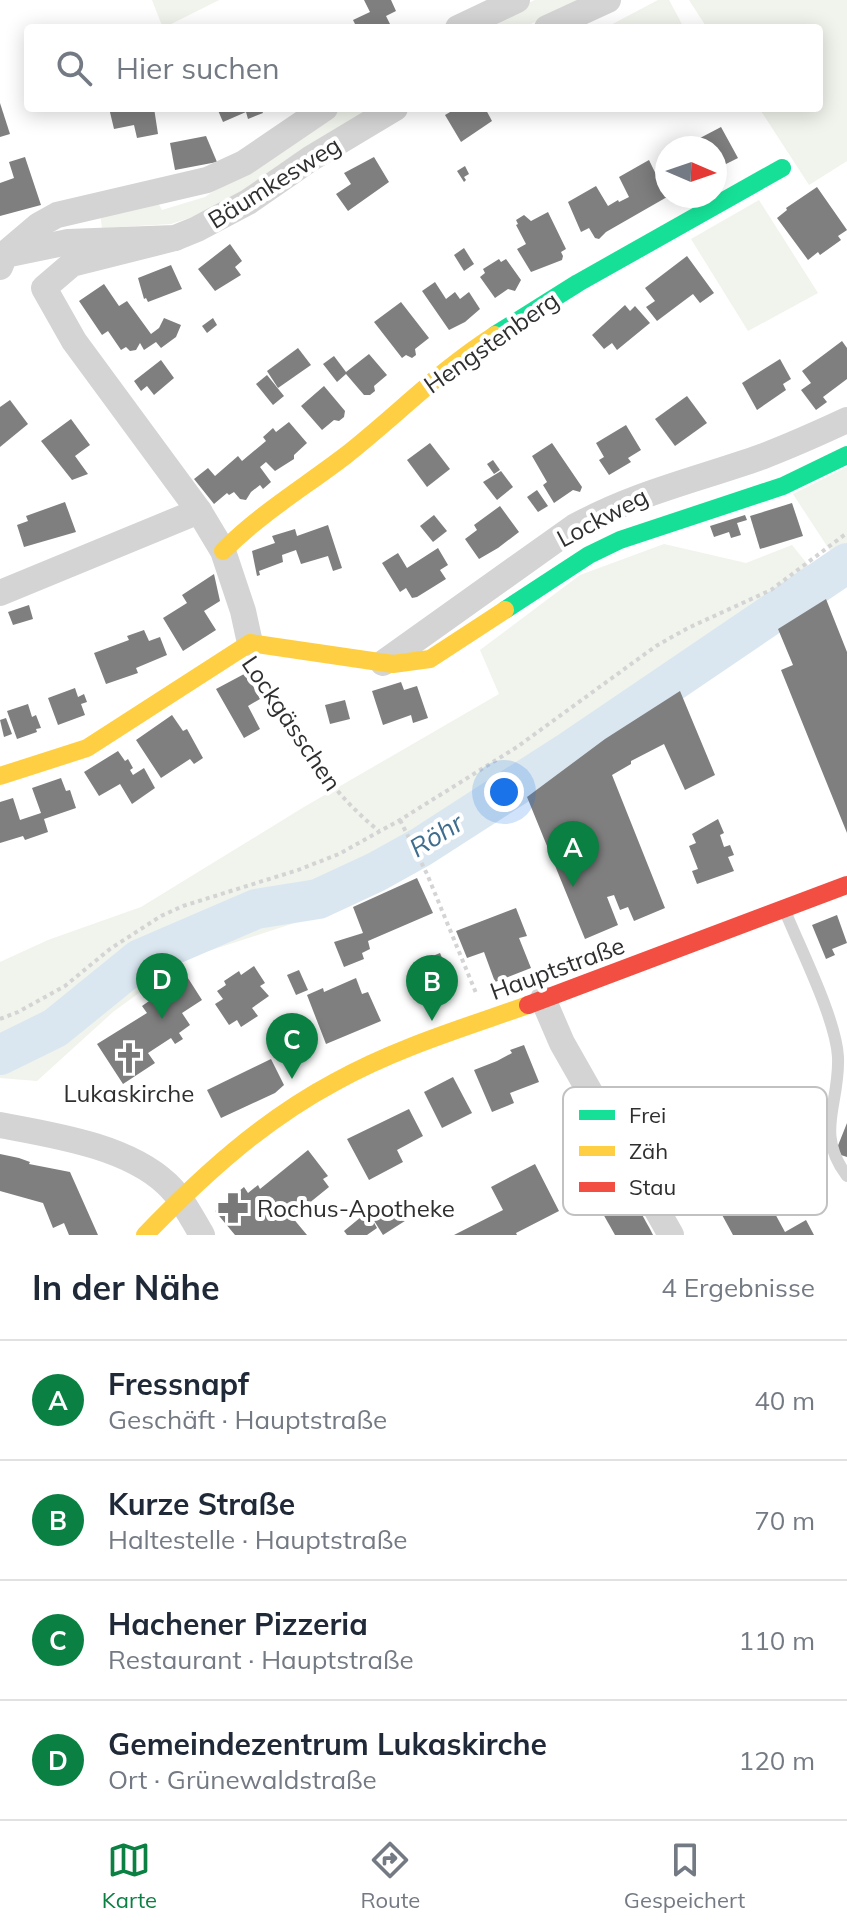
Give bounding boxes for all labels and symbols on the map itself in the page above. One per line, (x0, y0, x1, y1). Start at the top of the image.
street label: Bäumkesweg (202, 129, 346, 235)
north arrow (655, 136, 727, 208)
street label: Hengstenberg (418, 284, 564, 400)
street label: Lockweg (551, 481, 653, 553)
street label: Lockgässchen (236, 650, 348, 796)
your location (484, 772, 524, 812)
water label: Röhr (403, 805, 470, 864)
pin: A (547, 821, 599, 887)
street label: Hauptstraße (486, 930, 628, 1006)
pin: D (136, 953, 188, 1019)
pin: B (406, 955, 458, 1021)
pin: C (266, 1013, 318, 1079)
church icon: Lukaskirche (112, 1041, 146, 1075)
place label: Lukaskirche (64, 1078, 194, 1108)
legend (563, 1087, 827, 1215)
text: Frei (629, 1101, 666, 1129)
text: Zäh (629, 1137, 668, 1165)
text: Stau (629, 1173, 676, 1201)
pharmacy icon: Rochus-Apotheke (216, 1191, 250, 1225)
place label: Rochus-Apotheke (257, 1193, 455, 1223)

